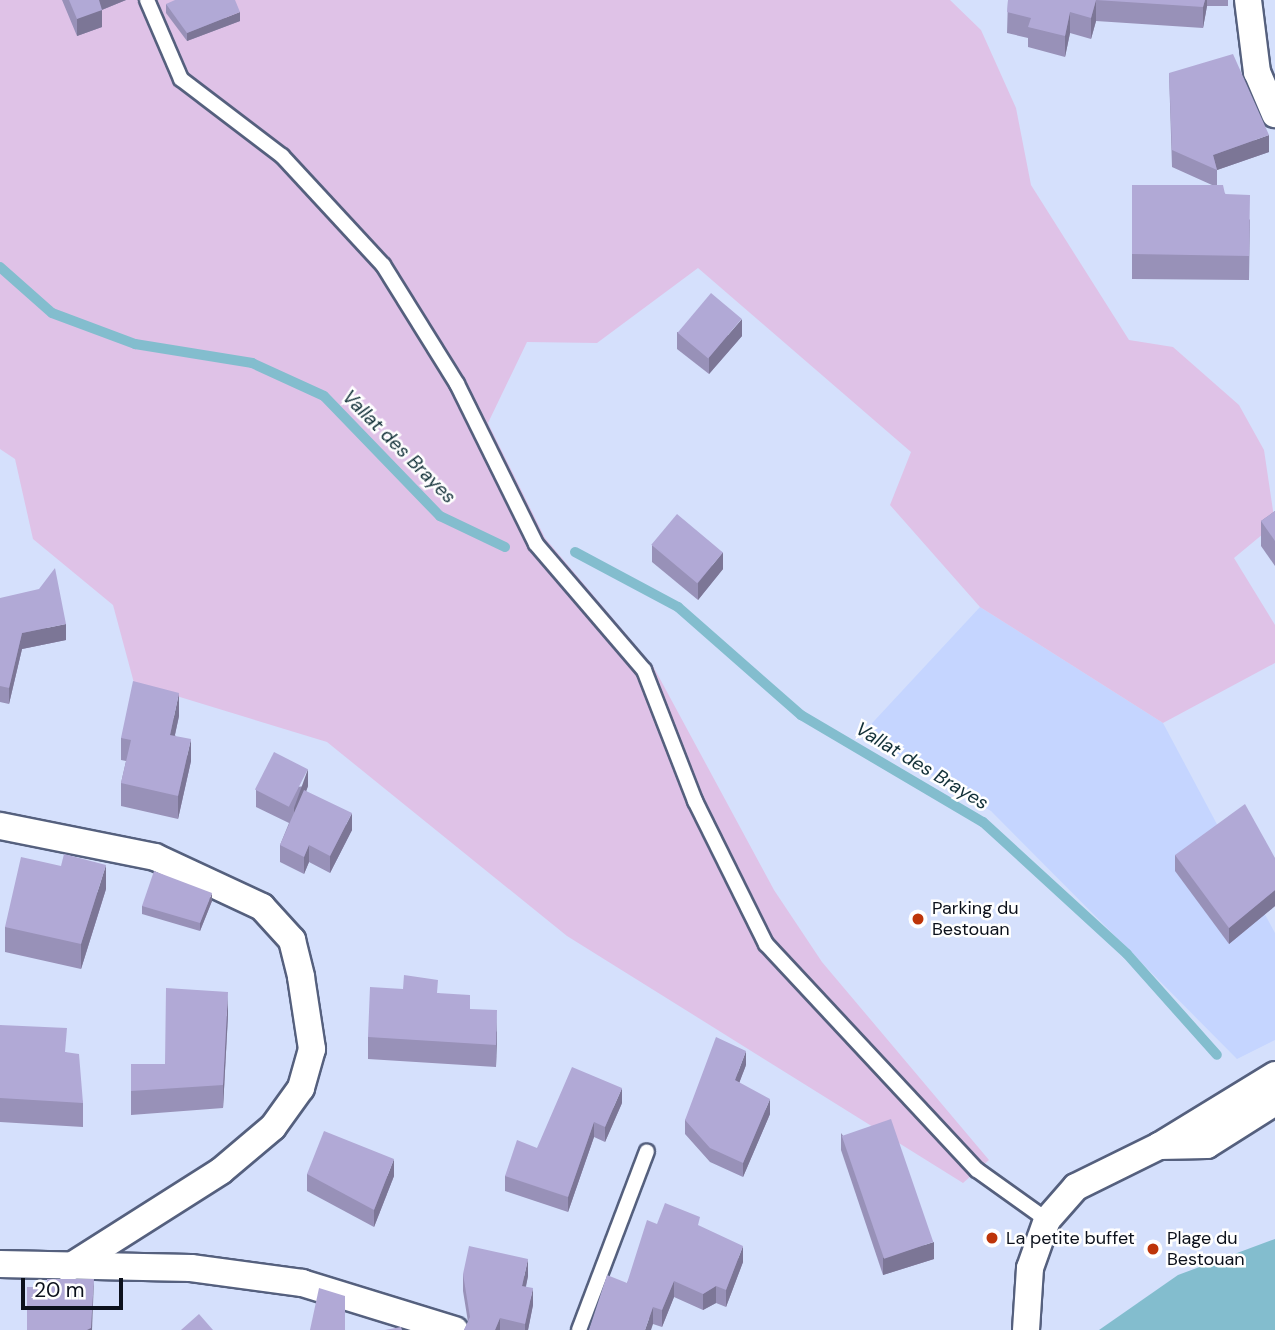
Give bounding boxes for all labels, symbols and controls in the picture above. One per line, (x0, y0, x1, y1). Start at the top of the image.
water label: Vallat des Brayes (338, 386, 460, 508)
water label: Vallat des Brayes (851, 717, 993, 815)
place label: Parking du Bestouan (932, 898, 1019, 940)
marker: Parking du Bestouan (910, 911, 926, 927)
place label: La petite buffet (1006, 1227, 1135, 1249)
place label: Plage du Bestouan (1167, 1228, 1245, 1270)
marker: La petite buffet (984, 1230, 1000, 1246)
marker: Plage du Bestouan (1145, 1241, 1161, 1257)
scale bar (24, 1264, 126, 1308)
text: 20 m (34, 1276, 85, 1304)

